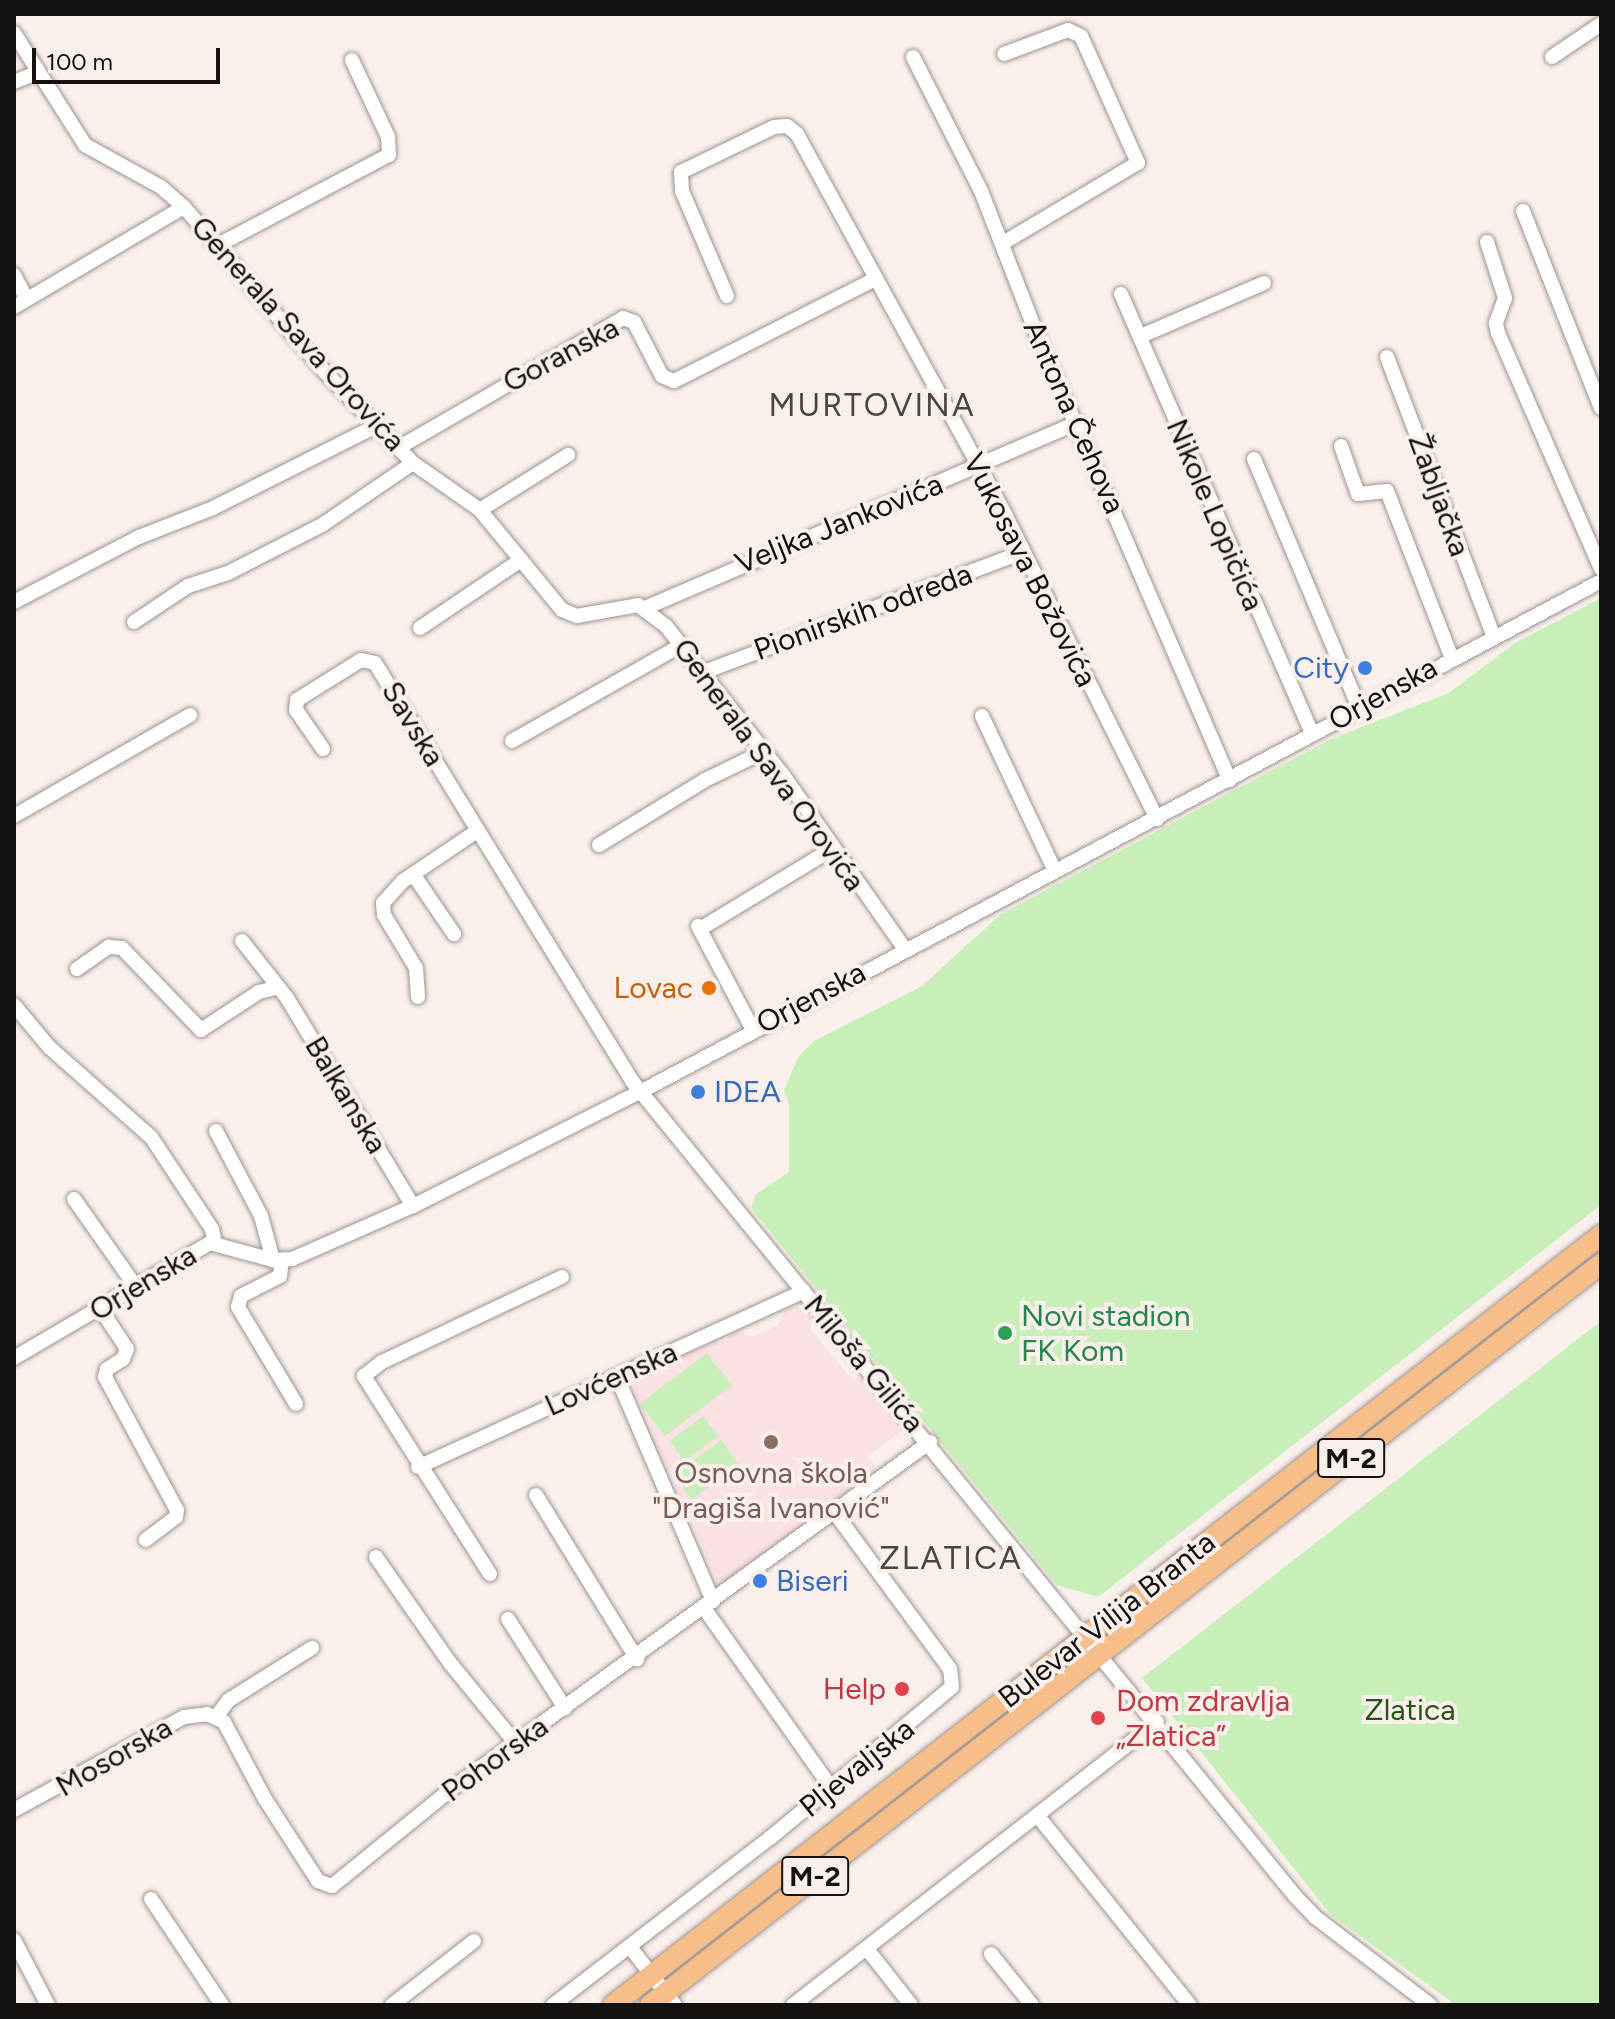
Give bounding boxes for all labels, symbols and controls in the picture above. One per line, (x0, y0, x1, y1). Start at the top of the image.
scale bar (36, 32, 224, 82)
text: 100 m (46, 47, 113, 76)
street label: Generala Sava Orovića (183, 209, 413, 459)
street label: Goranska (497, 310, 625, 400)
street label: Antona Čehova (1015, 315, 1133, 519)
district label: MURTOVINA (768, 386, 976, 424)
street label: Nikole Lopičića (1158, 414, 1272, 616)
street label: Žabljačka (1400, 429, 1478, 561)
street label: Vukosava Božovića (955, 447, 1105, 693)
street label: Veljka Jankovića (730, 466, 948, 582)
street label: Pionirskih odreda (749, 556, 977, 668)
street label: Generala Sava Orovića (665, 632, 873, 898)
place label: City (1293, 650, 1349, 686)
street label: Orjenska (1323, 650, 1443, 738)
marker: City (1356, 659, 1374, 677)
street label: Savska (374, 675, 452, 773)
street label: Orjenska (750, 954, 872, 1042)
place label: Lovac (614, 970, 693, 1006)
marker: Lovac (700, 979, 718, 997)
street label: Balkanska (297, 1030, 395, 1160)
place label: IDEA (714, 1074, 781, 1110)
marker: IDEA (689, 1083, 707, 1101)
street label: Orjenska (83, 1237, 203, 1329)
street label: Miloša Gilića (796, 1288, 932, 1440)
place label: Novi stadion FK Kom (1021, 1298, 1190, 1368)
marker: Novi stadion FK Kom (996, 1324, 1014, 1342)
street label: Lovćenska (539, 1334, 683, 1424)
marker: Osnovna škola "Dragiša Ivanović" (762, 1433, 780, 1451)
road number: M-2 (1317, 1434, 1385, 1482)
place label: Osnovna škola "Dragiša Ivanović" (652, 1455, 890, 1526)
street label: Bulevar Vilija Branta (992, 1524, 1222, 1716)
district label: ZLATICA (879, 1539, 1023, 1577)
place label: Biseri (776, 1563, 849, 1599)
marker: Biseri (751, 1572, 769, 1590)
place label: Help (823, 1671, 886, 1707)
marker: Help (893, 1680, 911, 1698)
place label: Dom zdravlja „Zlatica” (1116, 1683, 1290, 1754)
park label: Zlatica (1365, 1692, 1455, 1728)
marker: Dom zdravlja „Zlatica” (1087, 1707, 1109, 1729)
street label: Mosorska (50, 1709, 178, 1805)
street label: Pohorska (435, 1709, 555, 1809)
street label: Pljevaljska (793, 1711, 921, 1825)
road number: M-2 (781, 1852, 849, 1900)

